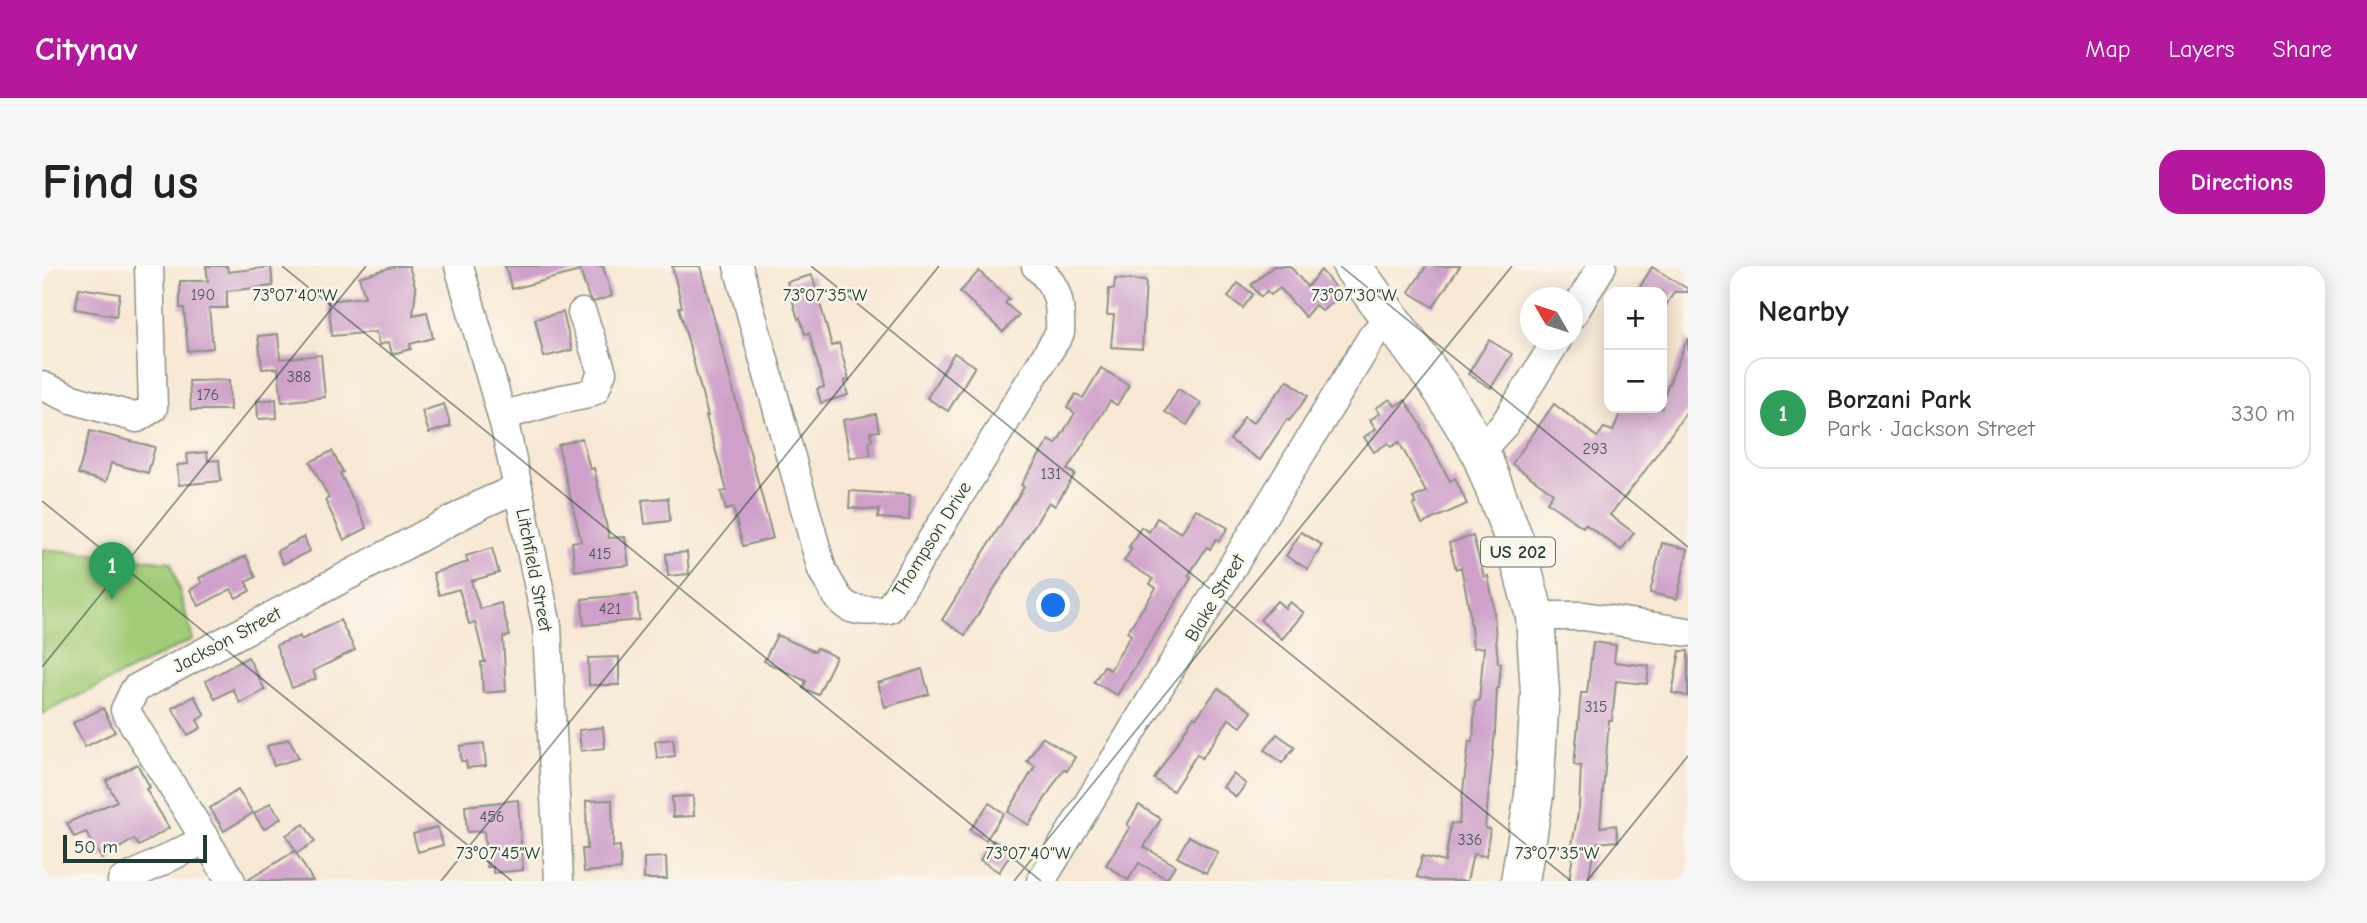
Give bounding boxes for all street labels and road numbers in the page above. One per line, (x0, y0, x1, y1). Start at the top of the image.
street label: Thompson Drive (888, 477, 976, 601)
street label: Litchfield Street (511, 506, 557, 634)
road number: US 202 (1481, 538, 1555, 566)
street label: Blake Street (1180, 550, 1250, 646)
street label: Jackson Street (169, 602, 285, 678)

